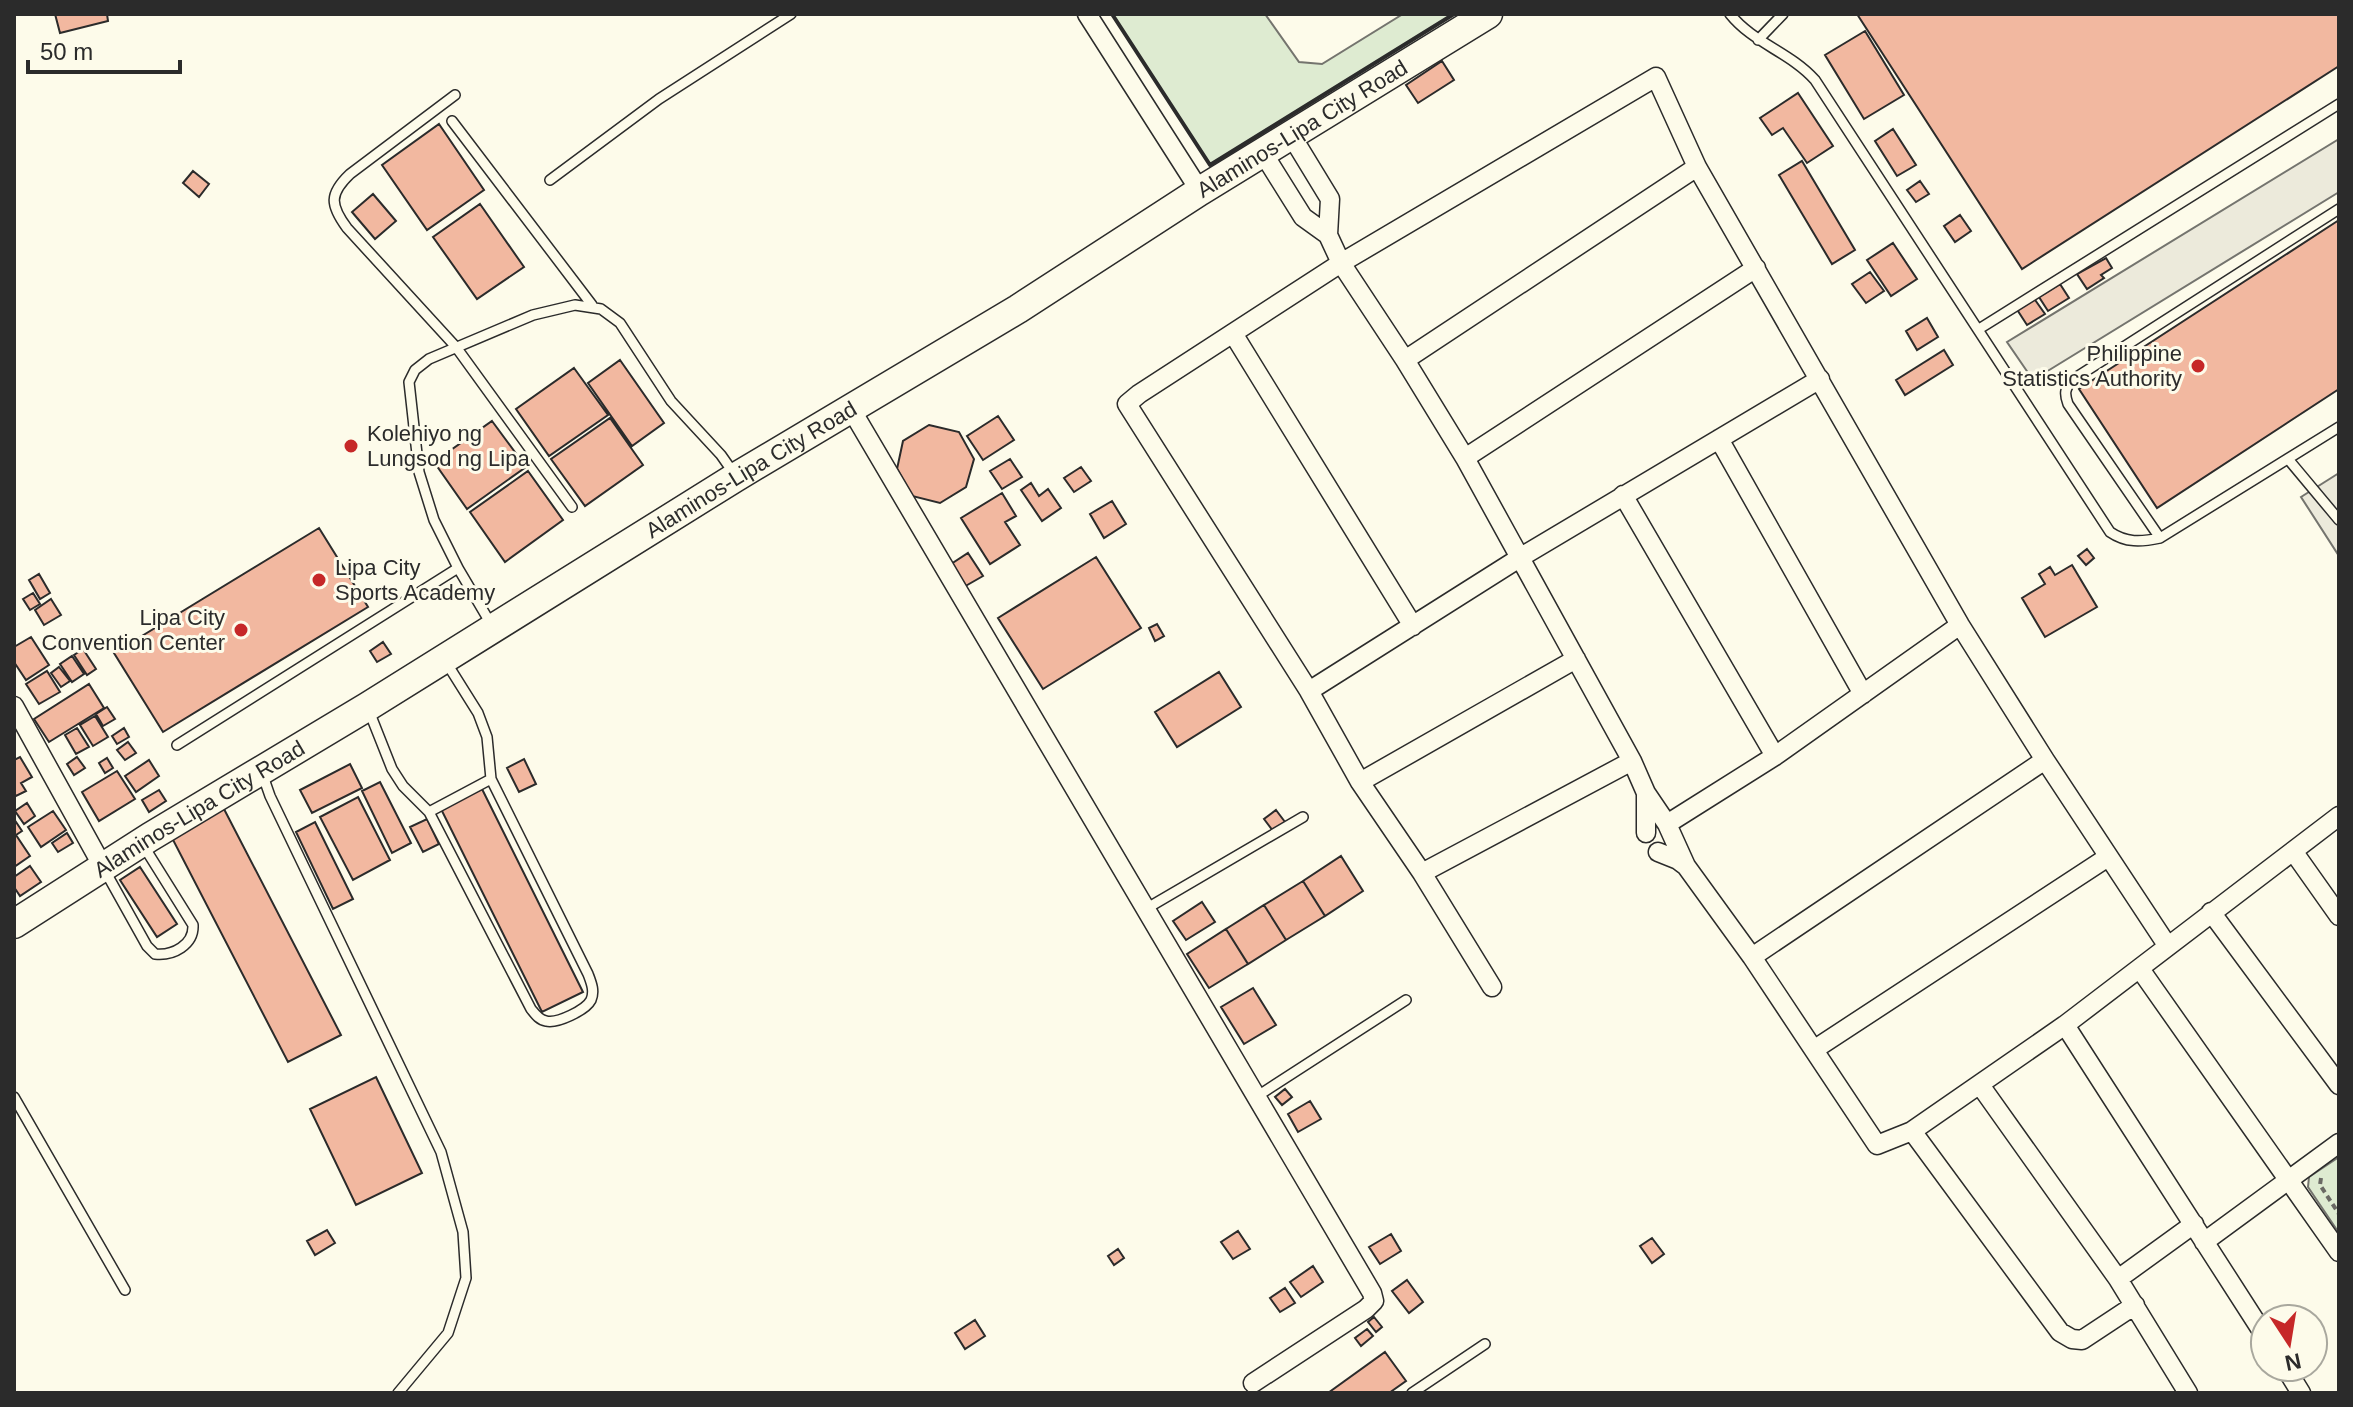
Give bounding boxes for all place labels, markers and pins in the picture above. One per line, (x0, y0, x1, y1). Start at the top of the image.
place label: Philippine Statistics Authority (2002, 341, 2182, 391)
marker: Philippine Statistics Authority (2189, 357, 2207, 375)
place label: Kolehiyo ng Lungsod ng Lipa (367, 421, 530, 471)
marker: Kolehiyo ng Lungsod ng Lipa (342, 437, 360, 455)
place label: Lipa City Sports Academy (335, 555, 495, 605)
marker: Lipa City Sports Academy (310, 571, 328, 589)
place label: Lipa City Convention Center (42, 605, 225, 655)
marker: Lipa City Convention Center (232, 621, 250, 639)

